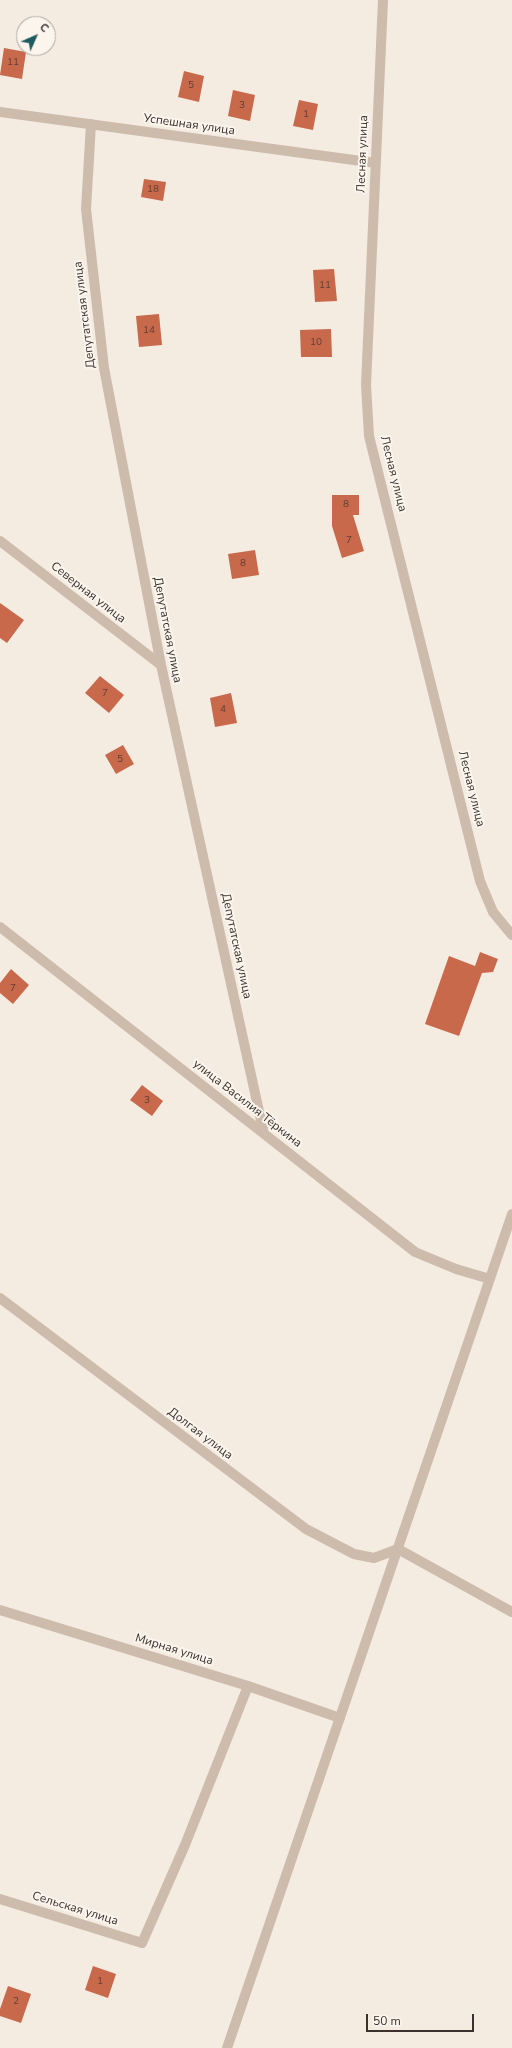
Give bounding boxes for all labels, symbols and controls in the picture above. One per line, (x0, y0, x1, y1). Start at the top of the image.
north arrow (16, 16, 56, 56)
text: С (36, 20, 52, 36)
house number: 11 (7, 57, 19, 69)
house number: 5 (188, 80, 194, 92)
house number: 3 (239, 100, 245, 112)
house number: 1 (303, 109, 309, 121)
street label: Успешная улица (142, 111, 236, 139)
street label: Лесная улица (354, 115, 372, 193)
house number: 18 (147, 184, 159, 196)
street label: Депутатская улица (71, 261, 99, 369)
house number: 11 (319, 280, 331, 292)
house number: 14 (143, 325, 155, 337)
house number: 10 (310, 337, 322, 349)
street label: Лесная улица (377, 435, 409, 513)
house number: 8 (343, 499, 349, 511)
house number: 7 (346, 535, 352, 547)
house number: 8 (240, 558, 246, 570)
street label: Северная улица (48, 559, 128, 627)
street label: Депутатская улица (150, 576, 184, 684)
house number: 7 (102, 688, 108, 700)
house number: 4 (220, 704, 226, 716)
street label: Лесная улица (455, 750, 487, 828)
house number: 5 (117, 754, 123, 766)
street label: Депутатская улица (218, 892, 254, 1000)
house number: 7 (10, 983, 16, 995)
street label: улица Василия Тёркина (190, 1057, 304, 1151)
house number: 3 (144, 1095, 150, 1107)
street label: Долгая улица (165, 1405, 235, 1463)
street label: Мирная улица (133, 1631, 215, 1669)
street label: Сельская улица (30, 1889, 120, 1929)
house number: 1 (97, 1976, 103, 1988)
house number: 2 (13, 1996, 19, 2008)
scale bar (368, 2006, 476, 2032)
text: 50 m (373, 2013, 401, 2029)

